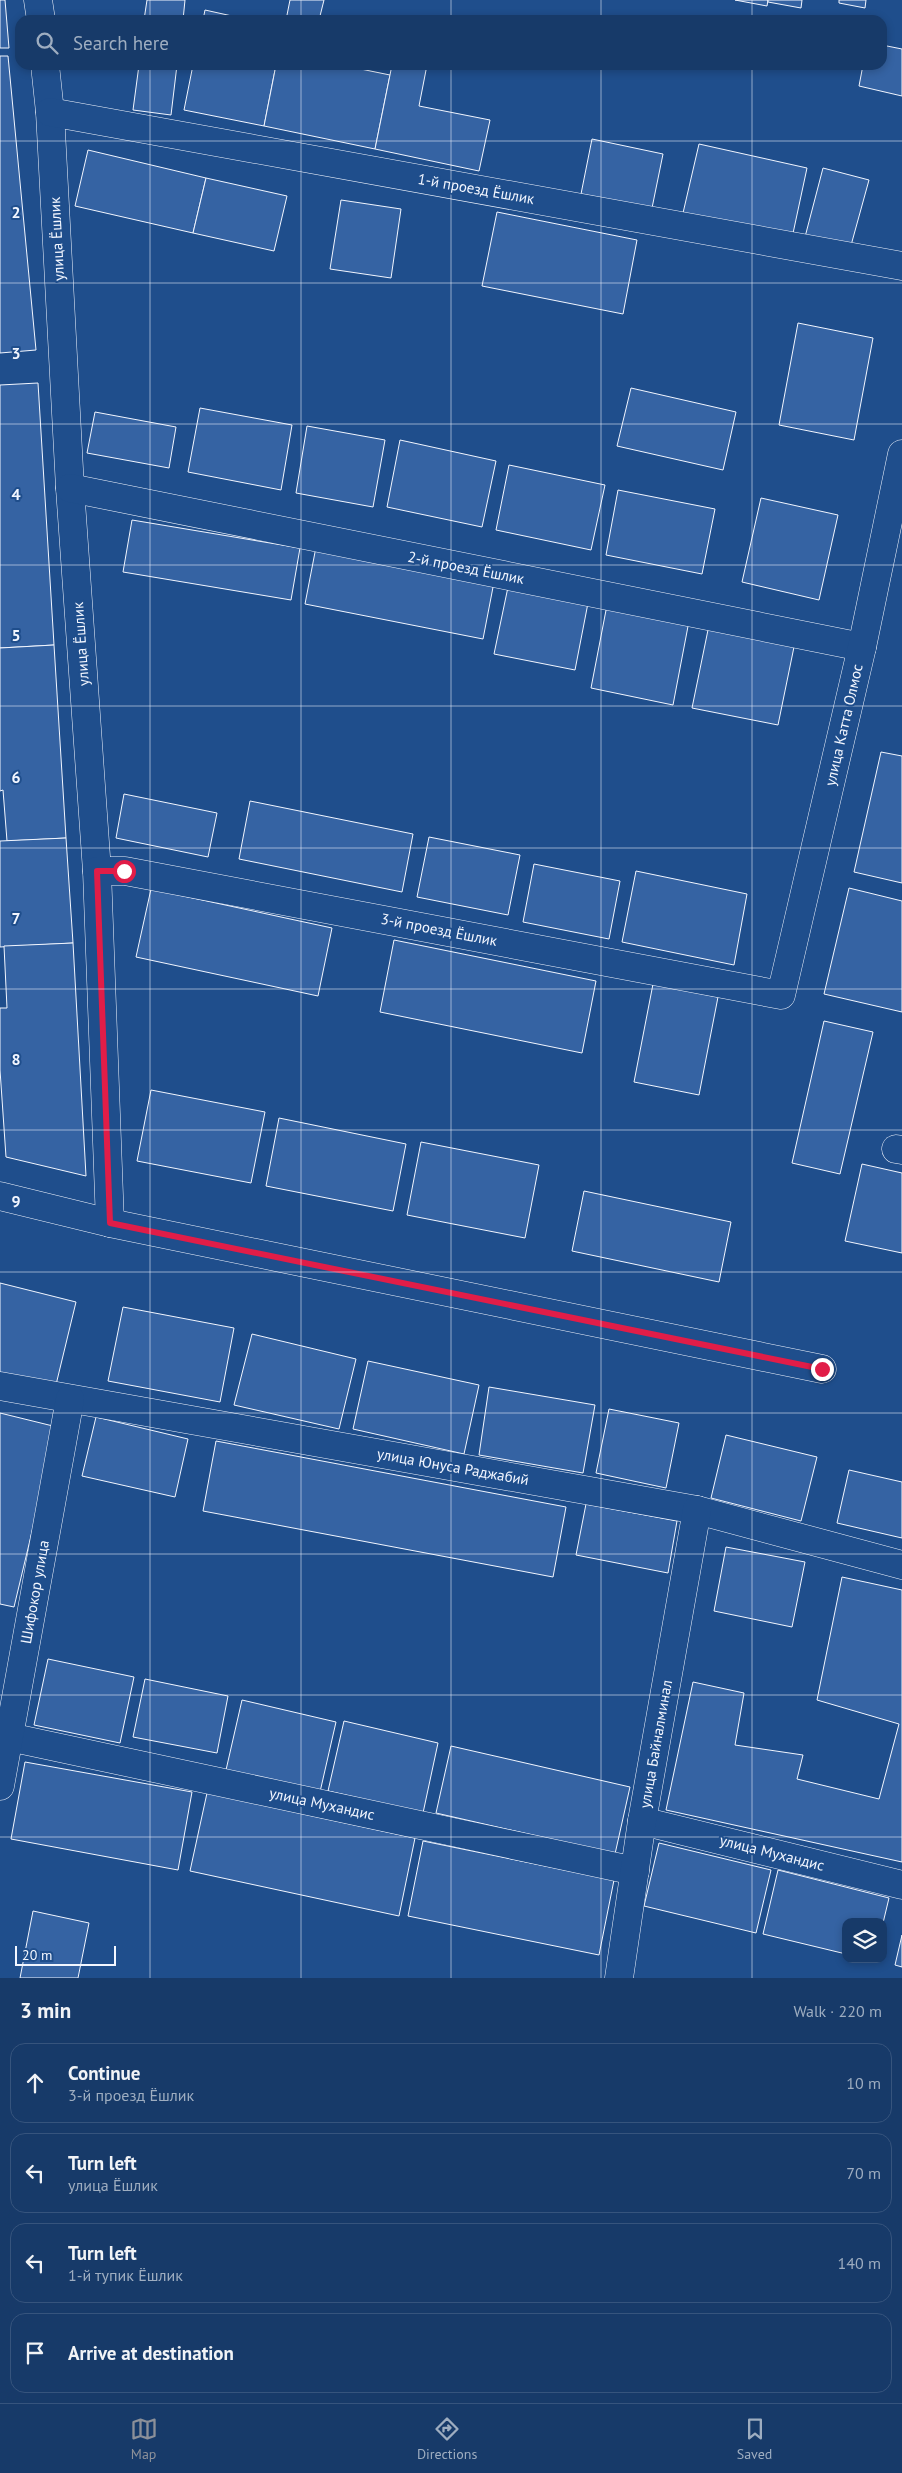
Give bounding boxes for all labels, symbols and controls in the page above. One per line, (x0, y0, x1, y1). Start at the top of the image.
search box (15, 15, 887, 70)
icon: search (33, 29, 61, 57)
text: Search here (73, 31, 169, 55)
street label: 1-й проезд Ёшлик (416, 169, 537, 208)
street label: улица Ёшлик (45, 196, 68, 282)
text: 2 (11, 202, 21, 222)
text: 3 (11, 343, 21, 363)
text: 4 (11, 484, 21, 504)
street label: 2-й проезд Ёшлик (406, 547, 527, 588)
street label: улица Ёшлик (68, 601, 93, 687)
text: 5 (11, 625, 21, 645)
street label: улица Катта Олмос (820, 662, 867, 788)
text: 6 (11, 767, 21, 787)
route start (113, 860, 136, 883)
text: 7 (11, 908, 21, 928)
street label: 3-й проезд Ёшлик (379, 909, 500, 950)
text: 8 (11, 1049, 21, 1069)
text: 9 (11, 1191, 21, 1211)
route end (811, 1358, 834, 1381)
street label: улица Юнуса Раджабий (376, 1444, 531, 1489)
street label: Шифокор улица (16, 1539, 53, 1645)
street label: улица Байналминал (635, 1678, 676, 1810)
street label: улица Мухандис (268, 1783, 377, 1824)
street label: улица Мухандис (718, 1830, 827, 1875)
map controls (842, 1918, 887, 1963)
button: layers (842, 1918, 887, 1963)
scale bar (15, 1943, 116, 1966)
text: 20 m (22, 1946, 52, 1964)
text: 3 min (20, 1997, 71, 2024)
text: Walk · 220 m (793, 2001, 882, 2021)
text: Continue (68, 2061, 140, 2085)
icon: ahead (21, 2069, 49, 2097)
text: 10 m (846, 2073, 881, 2093)
text: 3-й проезд Ёшлик (68, 2085, 194, 2105)
text: Turn left (68, 2151, 137, 2175)
icon: left (21, 2159, 49, 2187)
text: 70 m (846, 2163, 881, 2183)
text: улица Ёшлик (68, 2175, 158, 2195)
text: Turn left (68, 2241, 137, 2265)
icon: left (21, 2249, 49, 2277)
text: 140 m (838, 2253, 881, 2273)
text: 1-й тупик Ёшлик (68, 2265, 183, 2285)
icon: arrive (21, 2339, 49, 2367)
text: Arrive at destination (68, 2341, 234, 2365)
tab: Map (130, 2415, 158, 2463)
tab: Directions (417, 2415, 477, 2463)
tab: Saved (737, 2415, 772, 2463)

